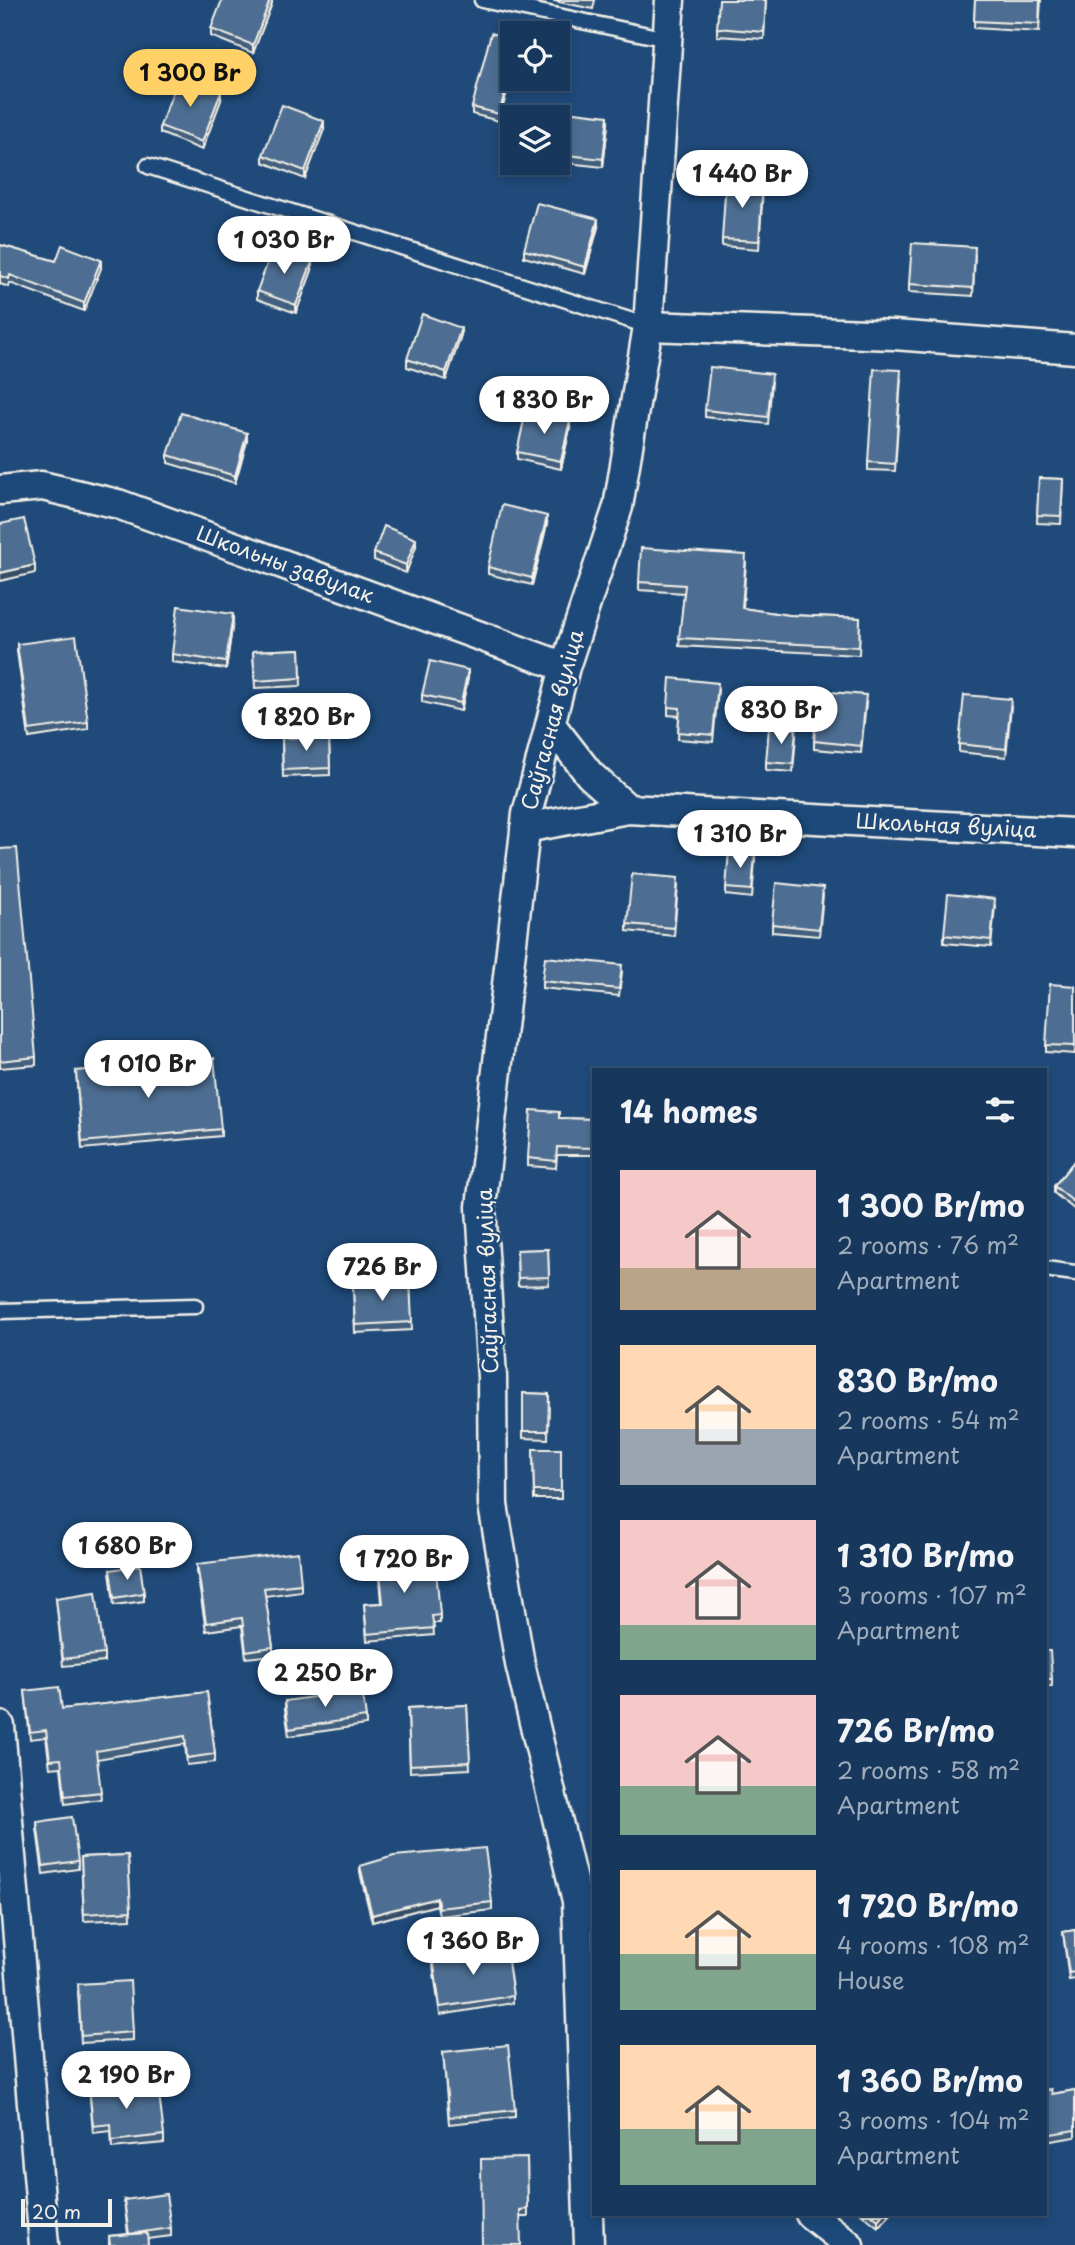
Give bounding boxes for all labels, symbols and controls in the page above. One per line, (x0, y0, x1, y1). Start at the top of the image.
map controls (500, 21, 570, 175)
button: locate (500, 21, 570, 91)
pin: 1 300 Br (118, 50, 262, 109)
text: 1 300 Br (139, 54, 241, 89)
button: layers (500, 105, 570, 175)
pin: 1 440 Br (670, 150, 814, 210)
text: 1 440 Br (692, 155, 792, 190)
pin: 1 030 Br (212, 216, 356, 276)
text: 1 030 Br (234, 221, 334, 256)
pin: 1 830 Br (472, 376, 616, 436)
text: 1 830 Br (495, 381, 593, 416)
street label: Школьны завулак (192, 516, 379, 610)
street label: Саўгасная вуліца (512, 625, 591, 813)
pin: 830 Br (724, 686, 838, 746)
text: 830 Br (741, 691, 821, 726)
pin: 1 820 Br (234, 694, 378, 753)
text: 1 820 Br (257, 698, 355, 733)
street label: Школьная вуліца (855, 803, 1037, 845)
pin: 1 310 Br (668, 810, 812, 870)
text: 1 310 Br (693, 815, 787, 850)
pin: 1 010 Br (76, 1040, 220, 1100)
text: 1 010 Br (100, 1045, 196, 1080)
text: 14 homes (620, 1088, 758, 1133)
icon: filters (981, 1091, 1019, 1129)
text: 1 300 Br/mo (837, 1182, 1025, 1227)
street label: Саўгасная вуліца (467, 1188, 505, 1374)
icon: home (676, 1198, 760, 1282)
text: 2 rooms · 76 m² (837, 1227, 1019, 1262)
pin: 726 Br (325, 1244, 439, 1303)
text: 726 Br (343, 1248, 421, 1283)
text: Apartment (837, 1262, 960, 1297)
text: 830 Br/mo (837, 1357, 998, 1402)
icon: home (676, 1373, 760, 1457)
text: 2 rooms · 54 m² (837, 1402, 1020, 1437)
text: Apartment (837, 1437, 960, 1472)
pin: 1 680 Br (55, 1522, 199, 1582)
text: 1 680 Br (78, 1527, 176, 1562)
text: 1 310 Br/mo (837, 1532, 1014, 1577)
pin: 1 720 Br (332, 1536, 476, 1595)
text: 1 720 Br (356, 1540, 452, 1575)
icon: home (676, 1548, 760, 1632)
text: 3 rooms · 107 m² (837, 1577, 1027, 1612)
text: Apartment (837, 1612, 960, 1647)
pin: 2 250 Br (253, 1650, 397, 1709)
text: 2 250 Br (274, 1654, 376, 1689)
text: 726 Br/mo (837, 1707, 994, 1752)
icon: home (676, 1723, 760, 1807)
text: 2 rooms · 58 m² (837, 1752, 1020, 1787)
text: Apartment (837, 1787, 960, 1822)
text: 1 720 Br/mo (837, 1882, 1018, 1927)
icon: home (676, 1898, 760, 1982)
pin: 1 360 Br (401, 1918, 545, 1977)
text: 1 360 Br (423, 1922, 523, 1957)
text: 4 rooms · 108 m² (837, 1927, 1030, 1962)
text: House (837, 1962, 904, 1997)
pin: 2 190 Br (54, 2052, 198, 2111)
text: 2 190 Br (77, 2056, 175, 2091)
text: 1 360 Br/mo (837, 2057, 1023, 2102)
icon: home (676, 2073, 760, 2157)
text: 3 rooms · 104 m² (837, 2102, 1030, 2137)
text: Apartment (837, 2137, 960, 2172)
scale bar (21, 2196, 112, 2228)
text: 20 m (32, 2197, 81, 2225)

